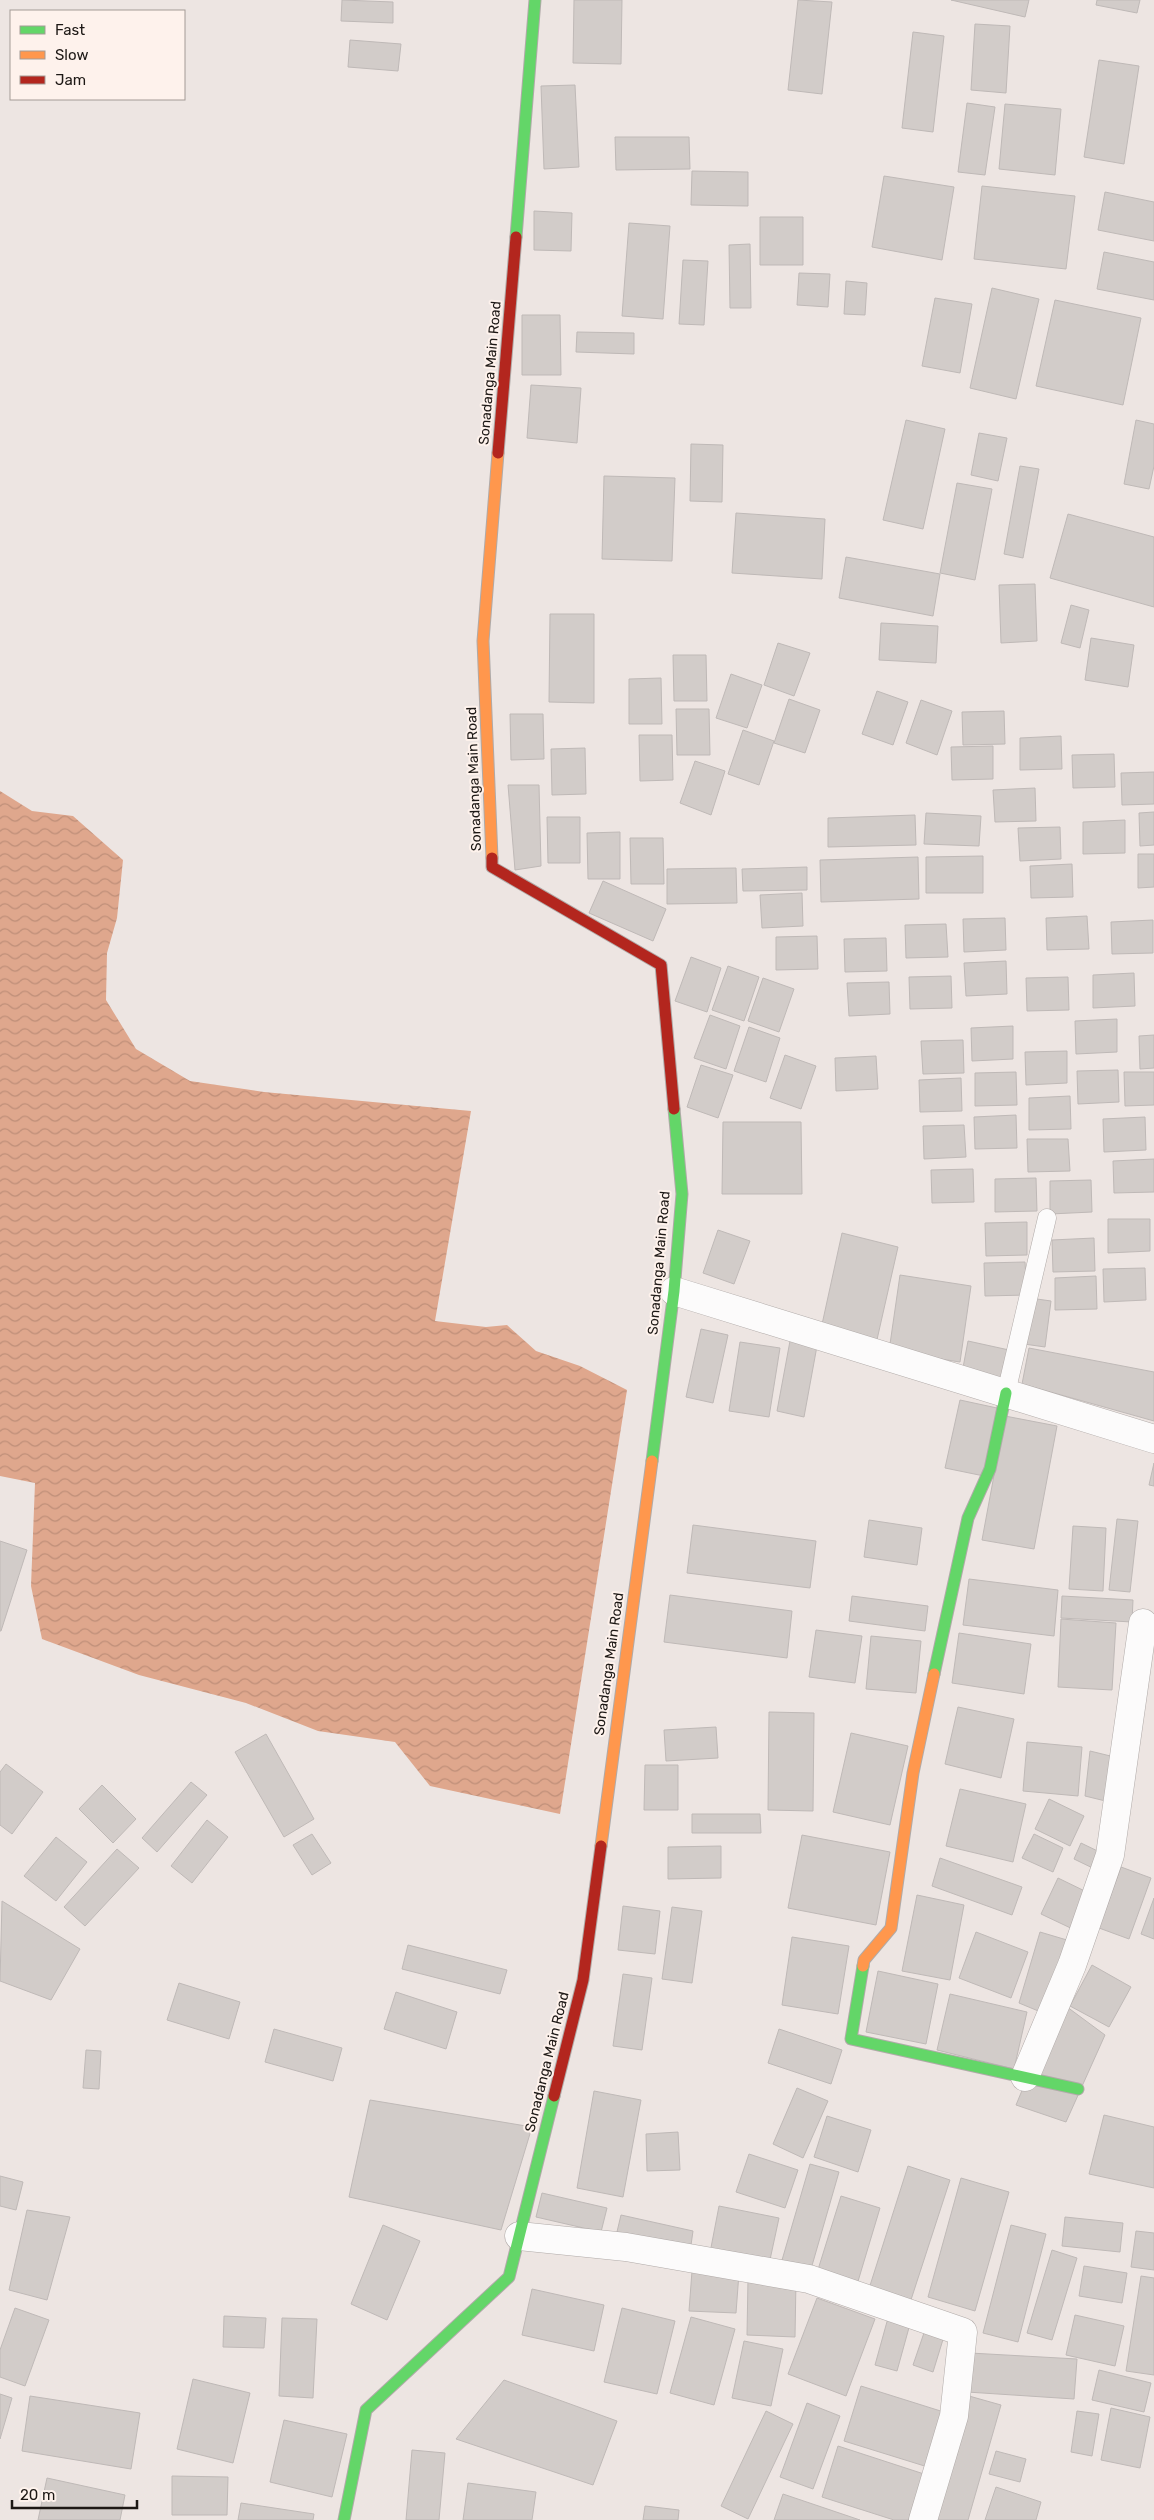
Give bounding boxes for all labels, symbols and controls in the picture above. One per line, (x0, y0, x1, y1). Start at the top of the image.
legend (10, 10, 185, 100)
text: Fast (55, 21, 85, 39)
text: Slow (55, 46, 88, 64)
text: Jam (55, 71, 86, 89)
street label: Sonadanga Main Road (475, 300, 505, 446)
street label: Sonadanga Main Road (463, 707, 485, 851)
street label: Sonadanga Main Road (644, 1190, 674, 1336)
street label: Sonadanga Main Road (591, 1591, 627, 1737)
street label: Sonadanga Main Road (521, 1990, 573, 2134)
scale bar (12, 2478, 138, 2510)
text: 20 m (20, 2486, 55, 2504)

